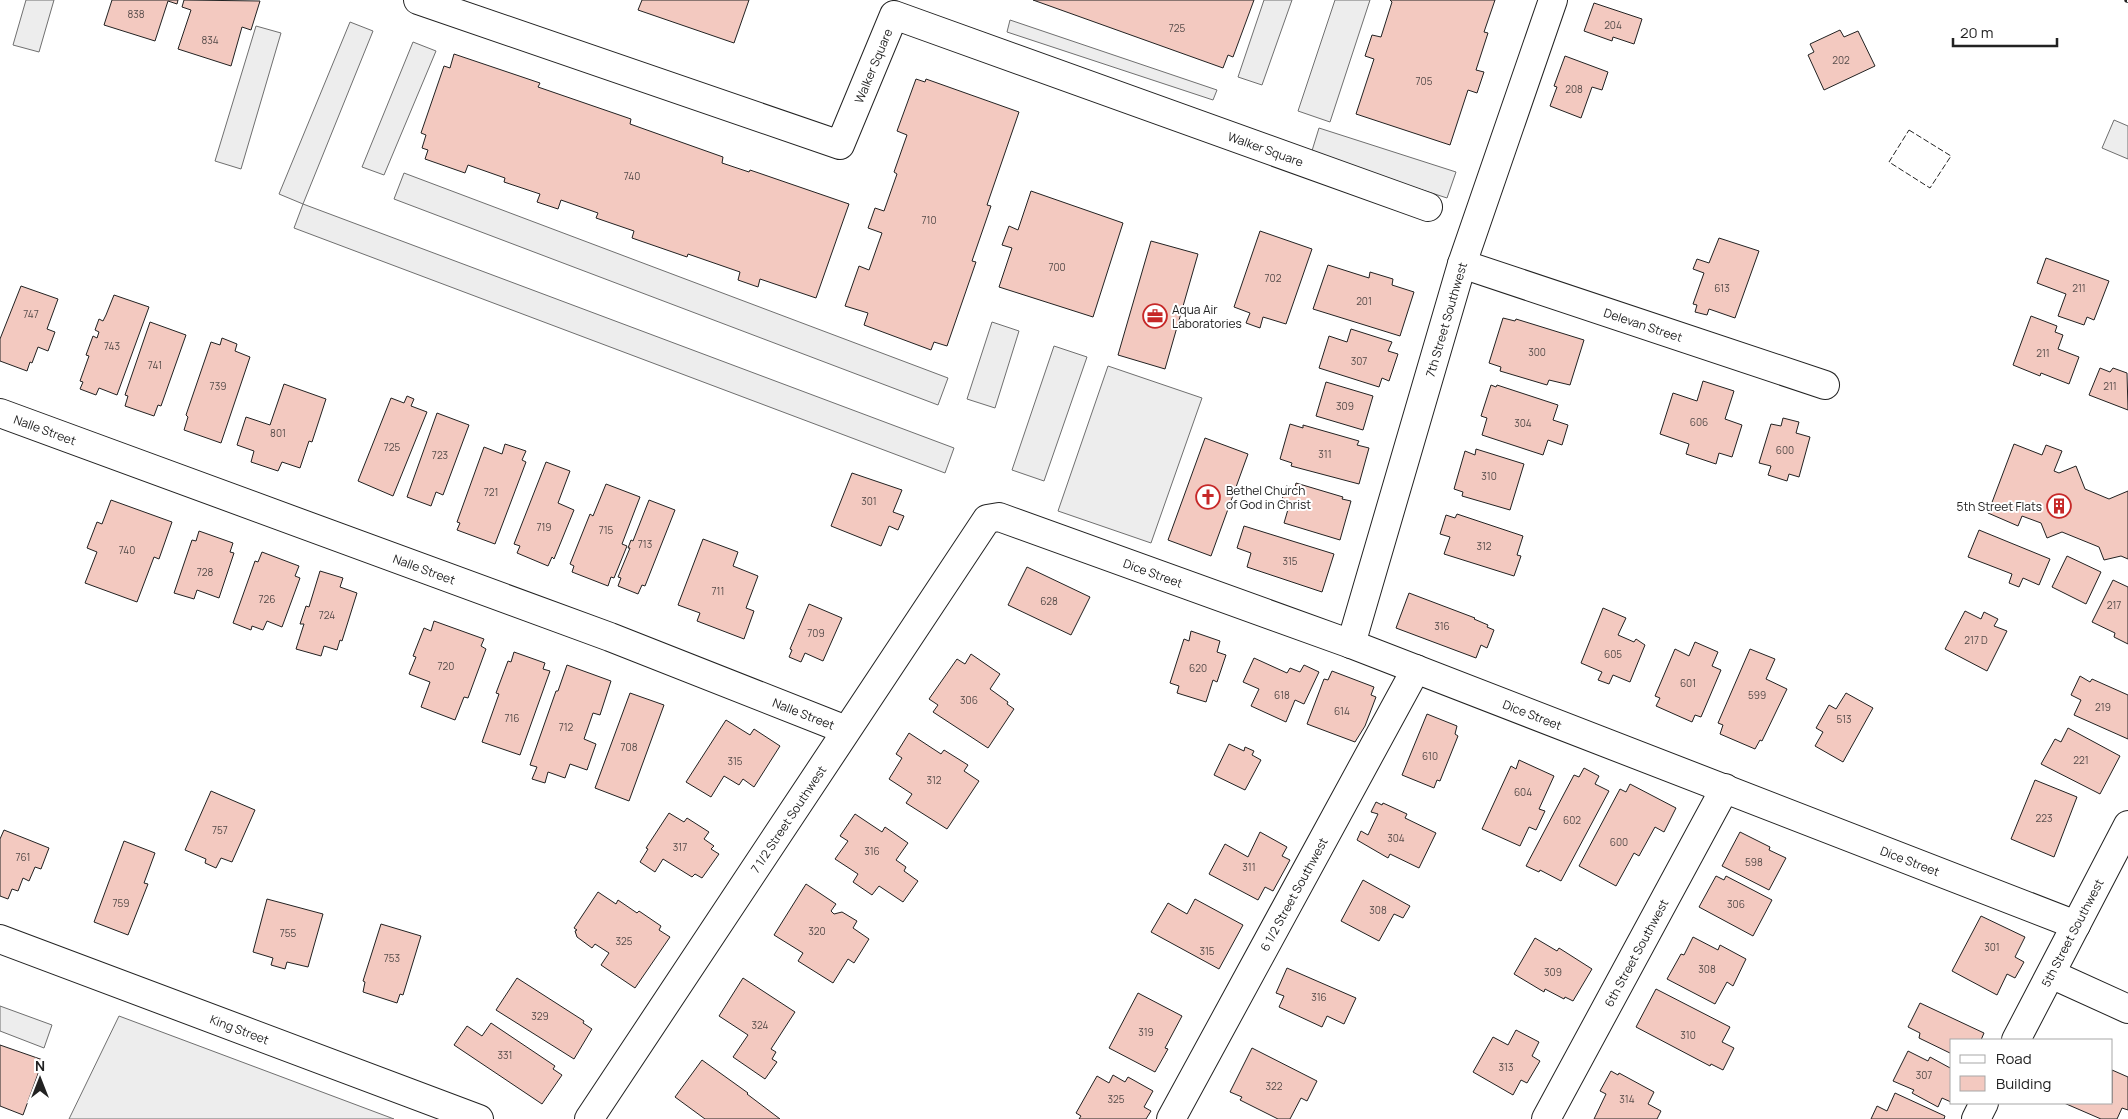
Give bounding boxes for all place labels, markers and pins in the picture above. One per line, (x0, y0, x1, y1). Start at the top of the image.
place label: Aqua Air Laboratories (1172, 301, 1242, 332)
office icon: Aqua Air Laboratories (1142, 303, 1168, 329)
place label: Bethel Church of God in Christ (1226, 482, 1311, 513)
church icon: Bethel Church of God in Christ (1195, 484, 1221, 510)
building icon: 5th Street Flats (2046, 493, 2072, 519)
place label: 5th Street Flats (1956, 498, 2042, 515)

